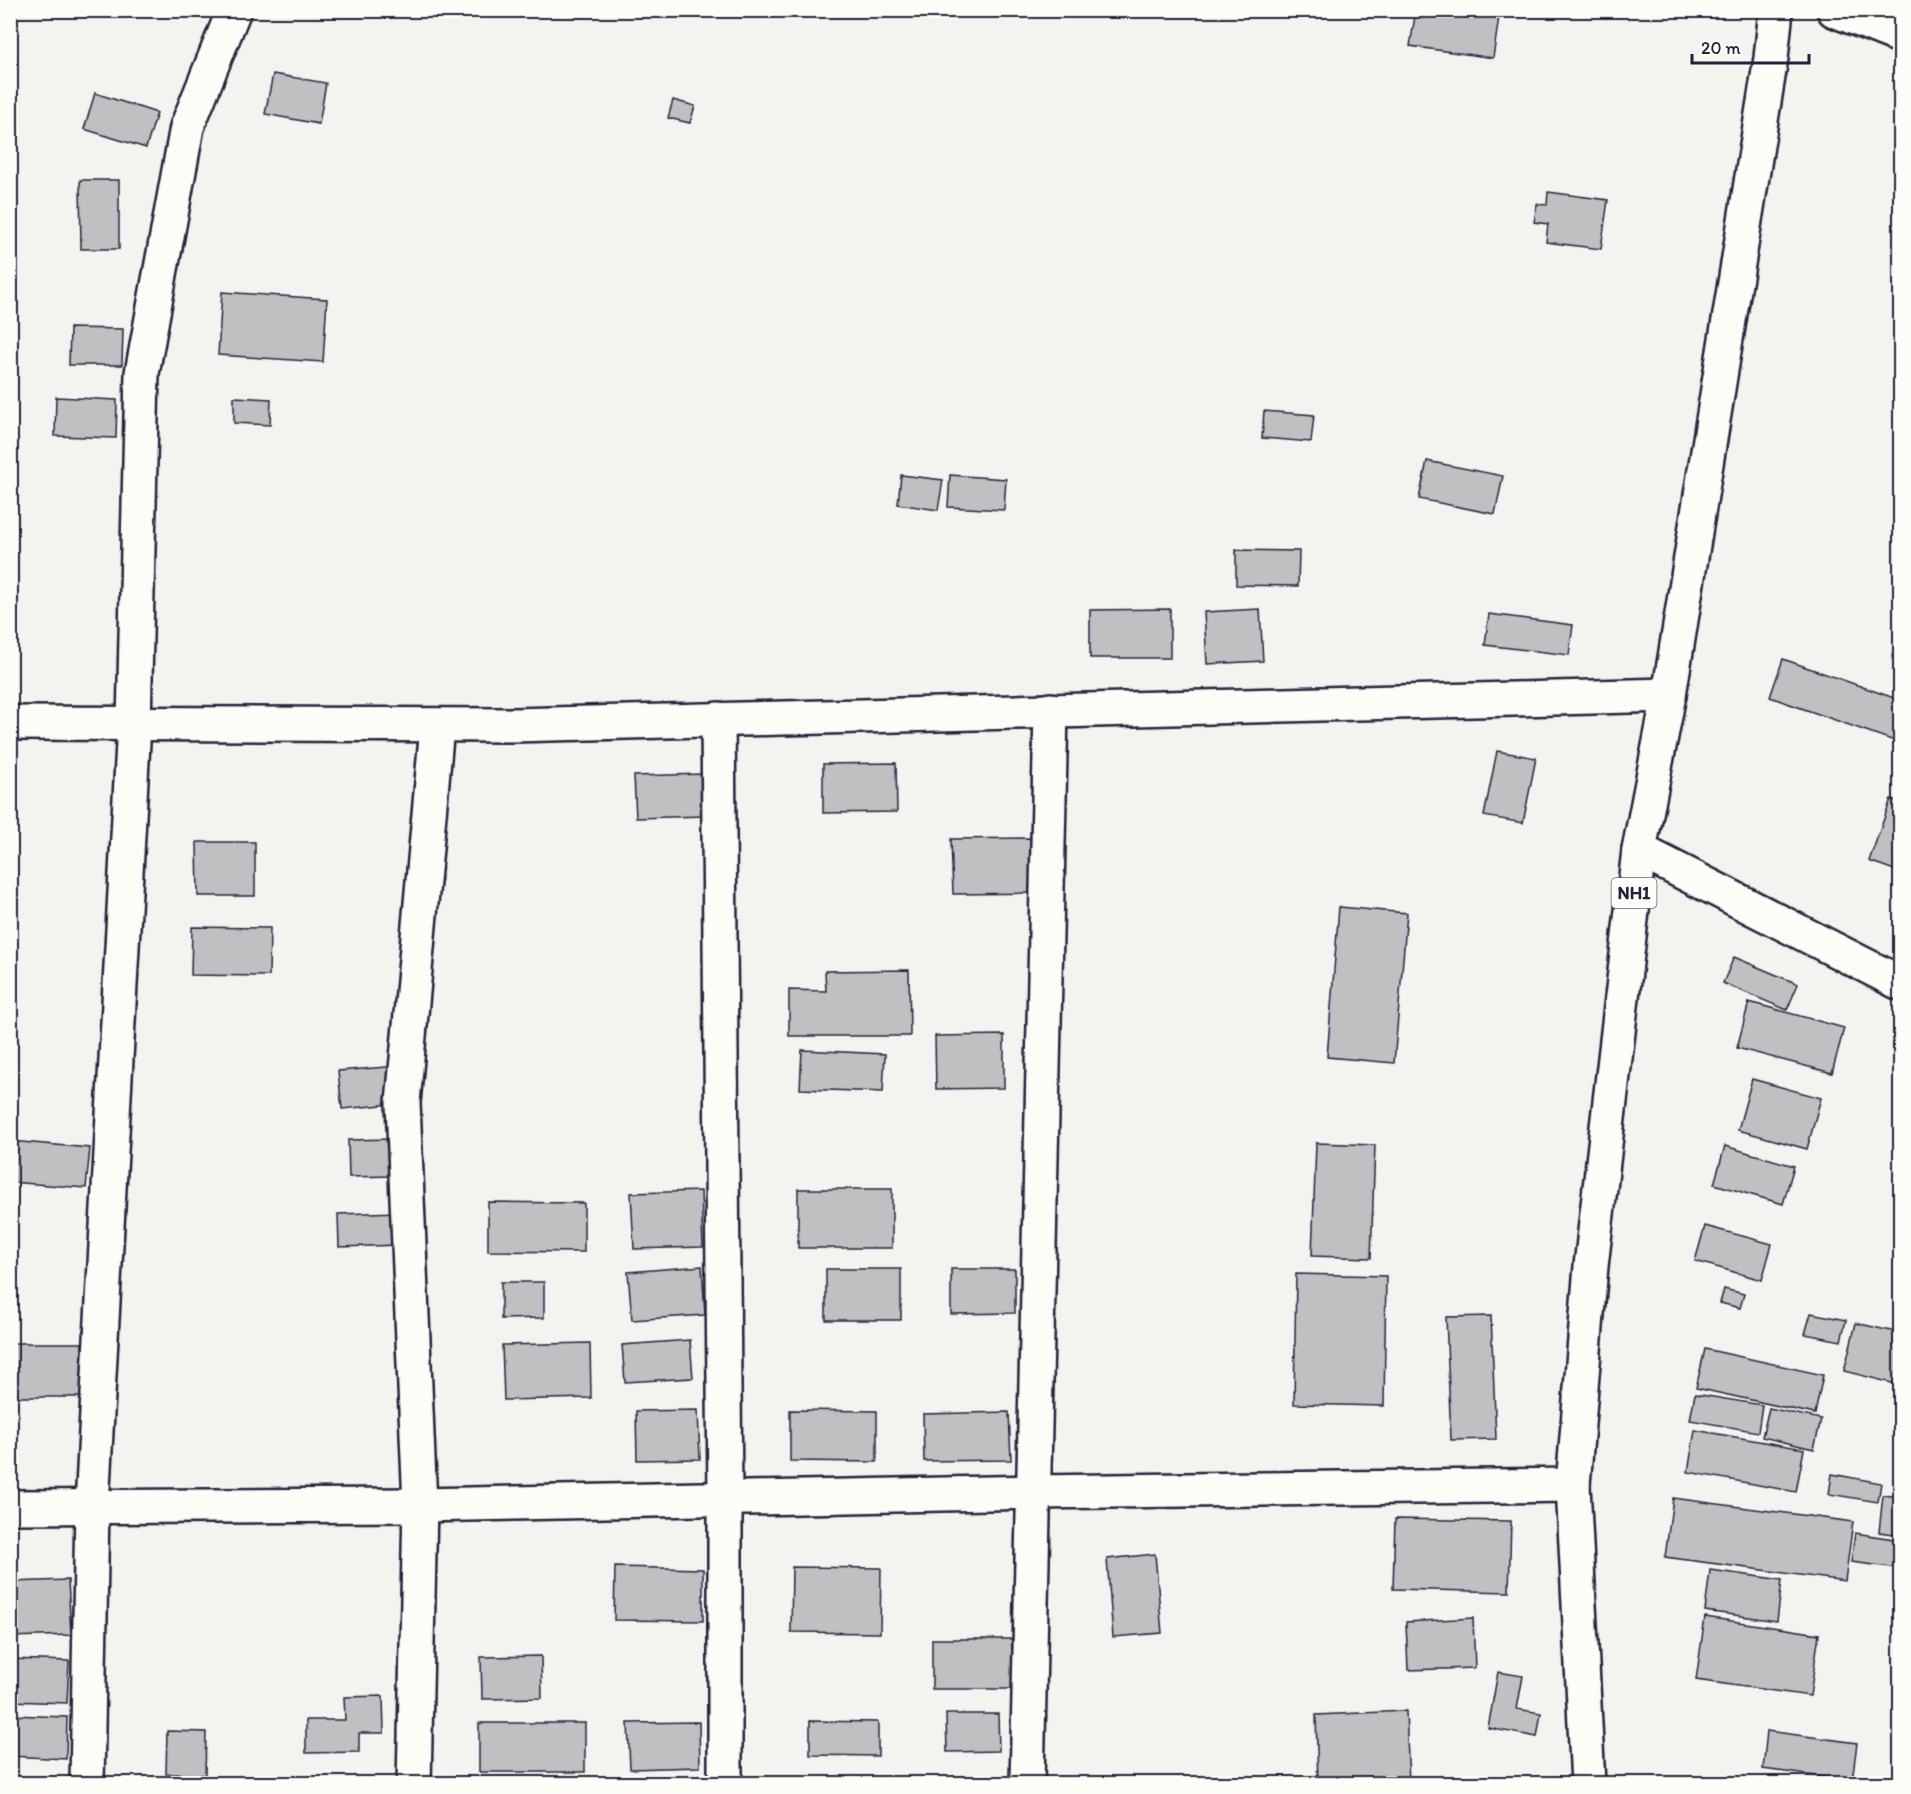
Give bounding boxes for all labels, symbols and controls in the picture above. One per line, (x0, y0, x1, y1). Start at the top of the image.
scale bar (1692, 27, 1809, 65)
text: 20 m (1701, 37, 1741, 59)
road number: NH1 (1612, 878, 1656, 908)

